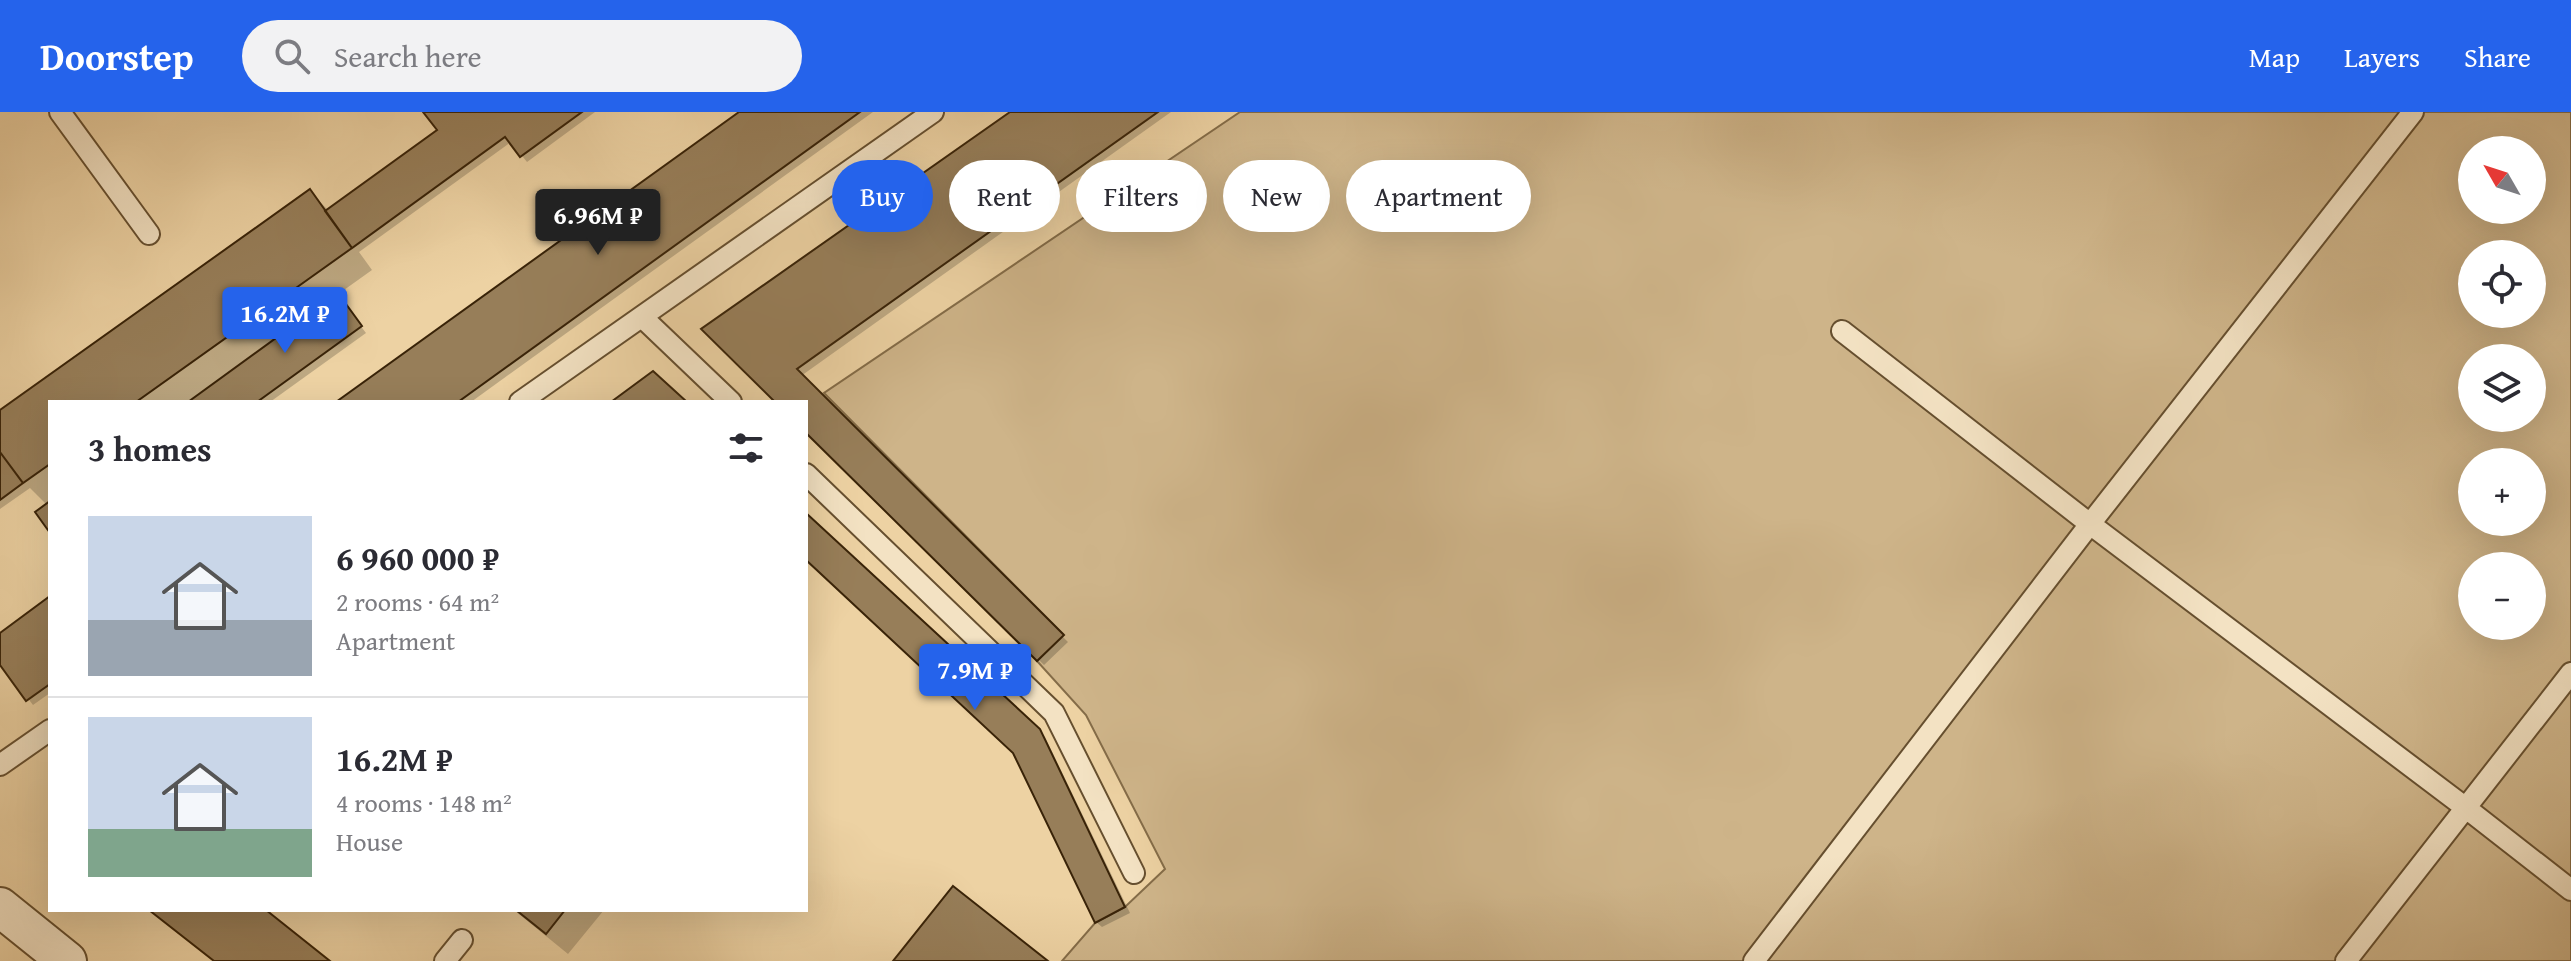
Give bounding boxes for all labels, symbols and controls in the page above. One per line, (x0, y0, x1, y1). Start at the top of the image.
search box (242, 20, 802, 92)
text: Doorstep (40, 28, 194, 84)
icon: search (270, 34, 314, 78)
text: Search here (334, 34, 482, 78)
text: Map (2249, 36, 2300, 77)
text: Layers (2344, 36, 2420, 77)
text: Share (2464, 36, 2531, 77)
north arrow (2458, 136, 2546, 224)
map controls (2458, 136, 2546, 640)
chip: Buy (832, 160, 933, 232)
chip: Rent (949, 160, 1060, 232)
chip: Filters (1076, 160, 1207, 232)
chip: New (1223, 160, 1330, 232)
chip: Apartment (1346, 160, 1531, 232)
pin: 6.96M ₽ (524, 189, 672, 257)
text: 6.96M ₽ (553, 195, 643, 234)
button: locate (2458, 240, 2546, 328)
pin: 16.2M ₽ (211, 287, 359, 355)
text: 16.2M ₽ (240, 293, 330, 332)
button: layers (2458, 344, 2546, 432)
text: 3 homes (88, 424, 212, 473)
icon: filters (724, 426, 768, 470)
button: + (2458, 448, 2546, 536)
text: 6 960 000 ₽ (336, 533, 499, 582)
icon: home (152, 548, 248, 644)
button: − (2458, 552, 2546, 640)
text: 2 rooms · 64 m² (336, 582, 499, 621)
text: Apartment (336, 621, 455, 660)
pin: 7.9M ₽ (910, 644, 1040, 712)
text: 7.9M ₽ (937, 650, 1013, 689)
text: 16.2M ₽ (336, 734, 453, 783)
icon: home (152, 749, 248, 845)
text: 4 rooms · 148 m² (336, 783, 512, 822)
text: House (336, 822, 403, 861)

